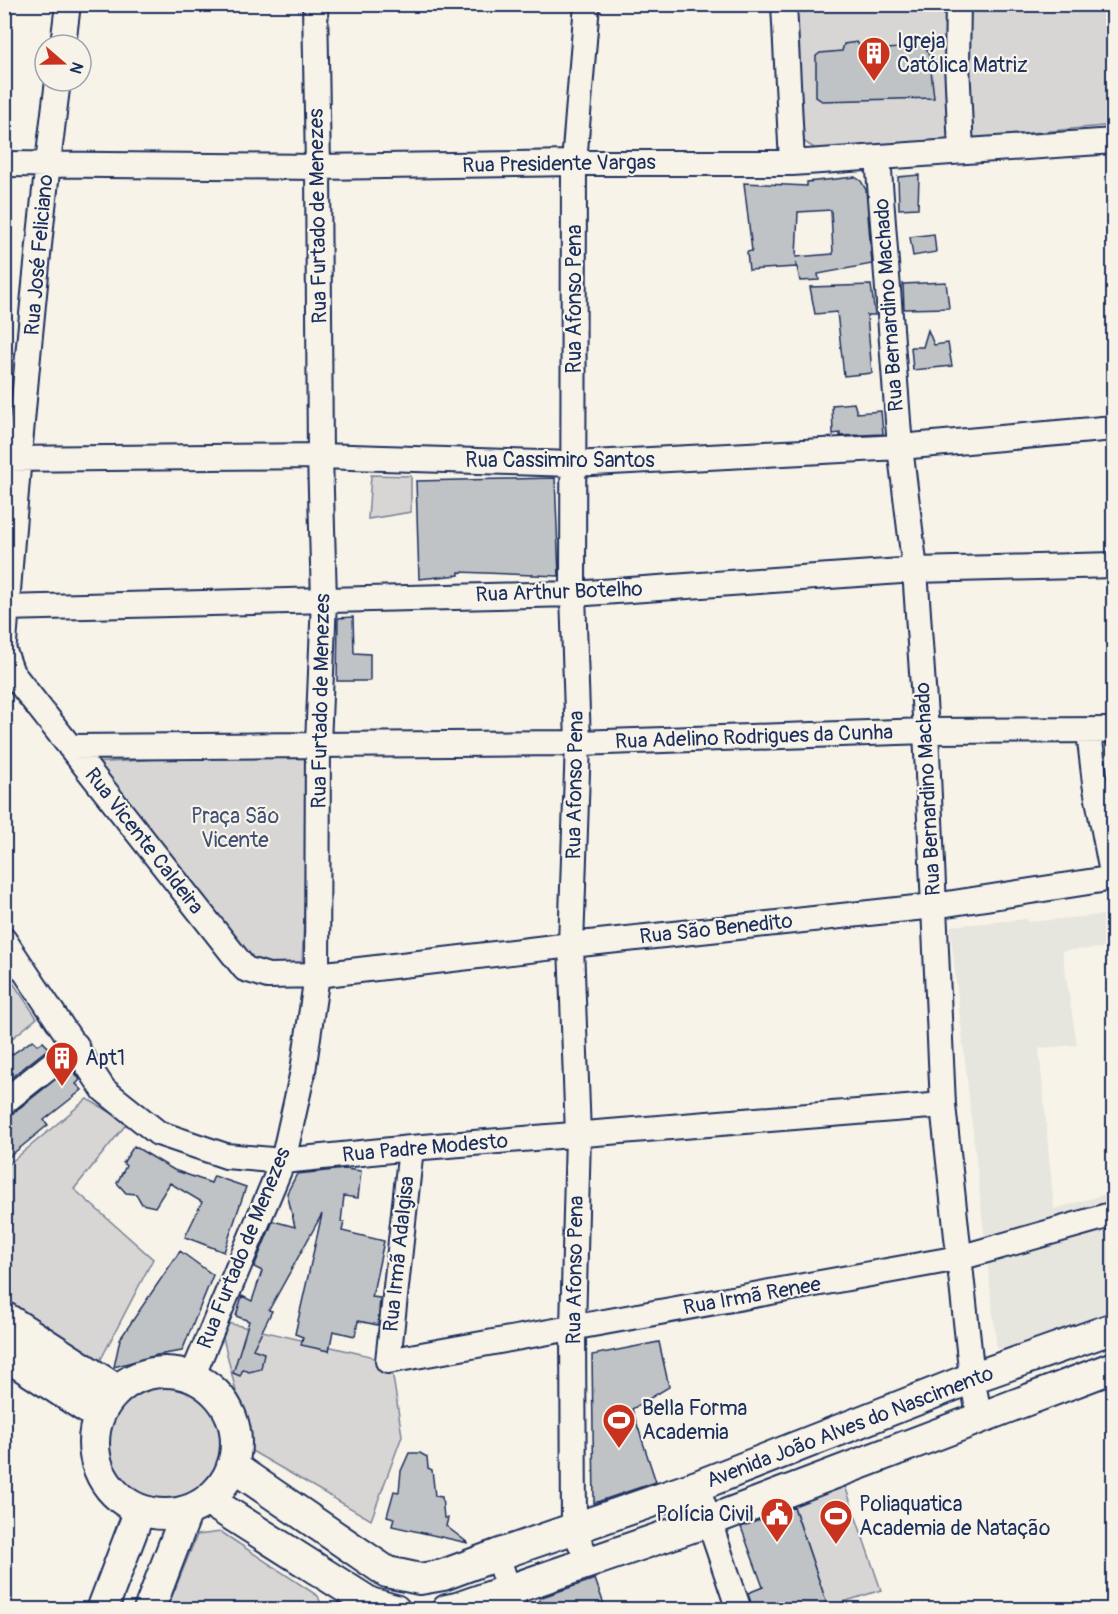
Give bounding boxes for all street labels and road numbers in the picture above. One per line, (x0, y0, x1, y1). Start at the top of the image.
street label: Rua Furtado de Menezes (303, 108, 333, 324)
street label: Rua Presidente Vargas (462, 149, 657, 179)
street label: Rua José Feliciano (19, 173, 59, 337)
street label: Rua Bernardino Machado (868, 197, 910, 413)
street label: Rua Afonso Pena (561, 225, 588, 373)
street label: Rua Cassimiro Santos (465, 447, 655, 474)
street label: Rua Arthur Botelho (475, 576, 643, 608)
street label: Rua Furtado de Menezes (306, 593, 336, 809)
street label: Rua Bernardino Machado (909, 682, 947, 896)
street label: Rua Afonso Pena (560, 710, 590, 860)
street label: Rua Adelino Rodrigues da Cunha (614, 719, 894, 755)
street label: Rua Vicente Caldeira (78, 762, 210, 920)
street label: Rua São Benedito (638, 908, 794, 950)
street label: Rua Padre Modesto (341, 1127, 509, 1169)
street label: Rua Furtado de Menezes (191, 1143, 297, 1353)
street label: Rua Irmã Adalgisa (377, 1175, 421, 1333)
street label: Rua Afonso Pena (560, 1195, 590, 1345)
street label: Rua Irmã Renee (681, 1271, 824, 1321)
street label: Avenida João Alves do Nascimento (703, 1360, 997, 1494)

